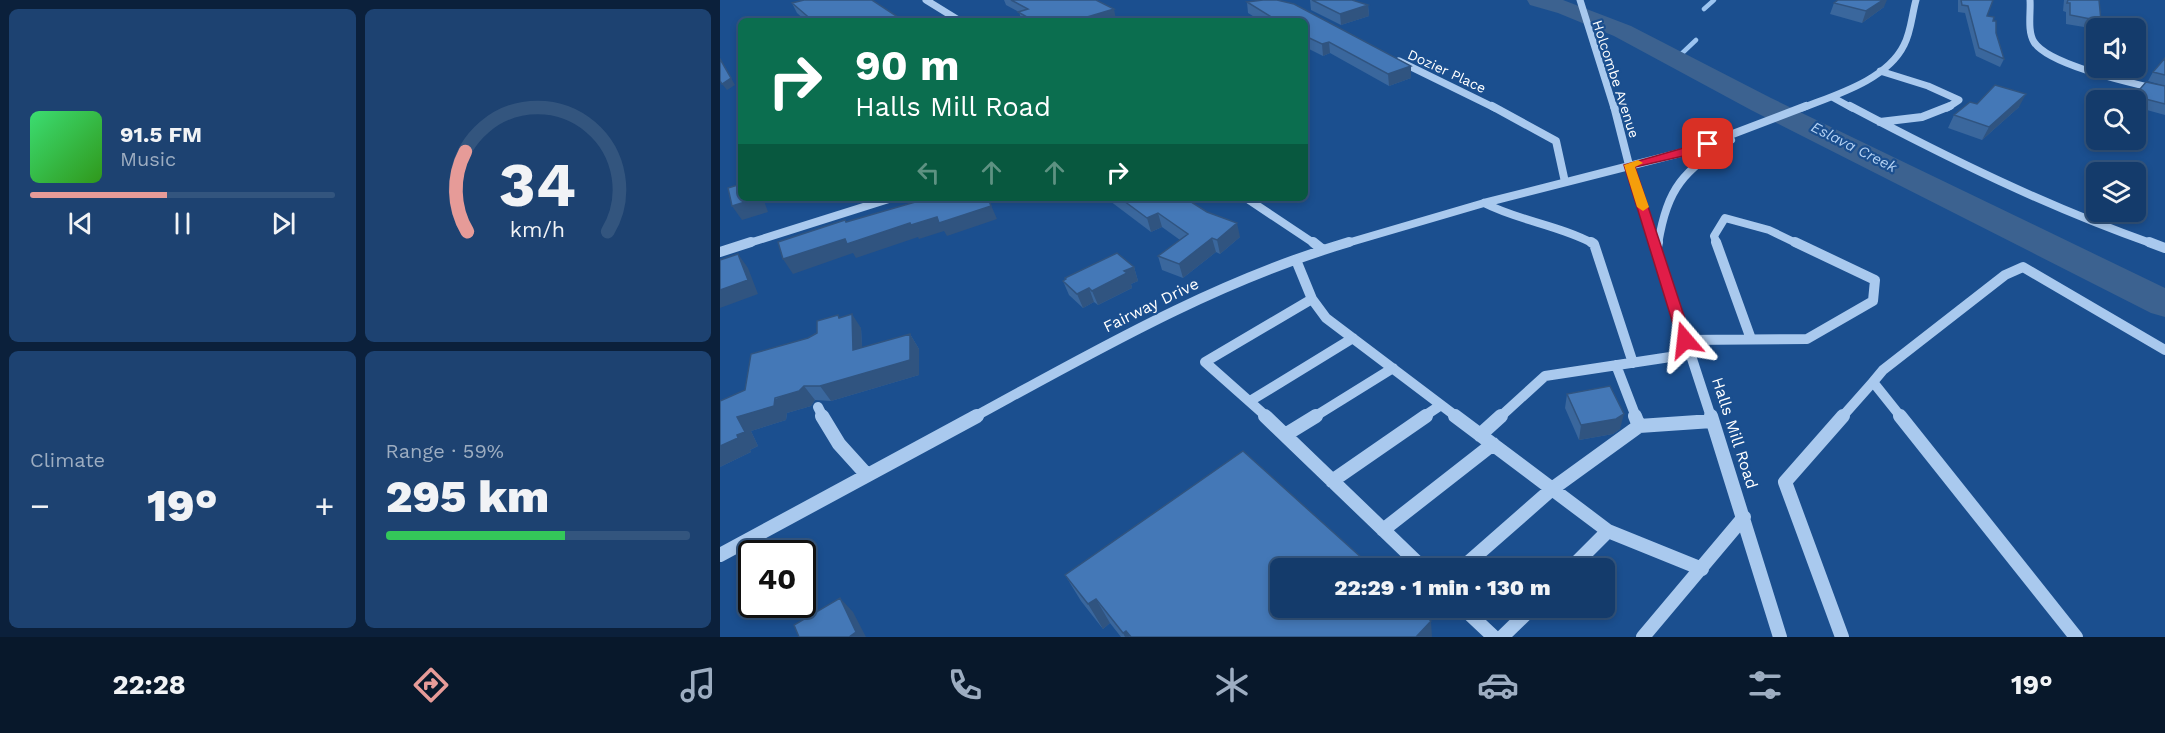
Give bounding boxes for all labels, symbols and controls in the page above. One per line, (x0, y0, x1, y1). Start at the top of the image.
street label: Holcombe Avenue (1589, 18, 1643, 140)
map controls (2086, 18, 2146, 222)
button: sound (2086, 18, 2146, 78)
text: 90 m (855, 41, 959, 90)
icon: right (756, 42, 834, 120)
street label: Dozier Place (1405, 46, 1489, 96)
button: search (2086, 90, 2146, 150)
text: Halls Mill Road (855, 91, 1051, 123)
pin (1682, 118, 1733, 169)
water label: Eslava Creek (1808, 118, 1901, 177)
text: 91.5 FM (120, 122, 202, 147)
icon: arrive (1691, 127, 1724, 160)
text: Music (120, 147, 176, 171)
text: 34 (499, 149, 576, 222)
icon: left (912, 156, 945, 189)
icon: ahead (975, 156, 1008, 189)
icon: ahead (1038, 156, 1071, 189)
icon: right (1101, 156, 1134, 189)
button: layers (2086, 162, 2146, 222)
icon: previous (64, 207, 97, 240)
icon: pause (166, 207, 199, 240)
icon: next (267, 207, 300, 240)
text: km/h (510, 218, 565, 243)
street label: Fairway Drive (1100, 274, 1202, 336)
position arrow (1653, 308, 1717, 372)
street label: Halls Mill Road (1708, 375, 1762, 491)
text: Range · 59% (386, 439, 504, 463)
text: Climate (30, 448, 105, 472)
text: 295 km (386, 470, 549, 523)
text: 19° (147, 479, 218, 532)
text: − (30, 486, 50, 525)
text: + (315, 486, 335, 525)
speed limit sign: 40 (738, 540, 816, 618)
text: 22:29 · 1 min · 130 m (1334, 575, 1551, 600)
icon: directions (410, 664, 452, 706)
icon: music (677, 664, 719, 706)
icon: phone (944, 664, 986, 706)
icon: climate (1211, 664, 1253, 706)
icon: car (1477, 664, 1519, 706)
icon: filters (1744, 664, 1786, 706)
text: 22:28 (112, 669, 186, 701)
text: 19° (2011, 669, 2053, 701)

